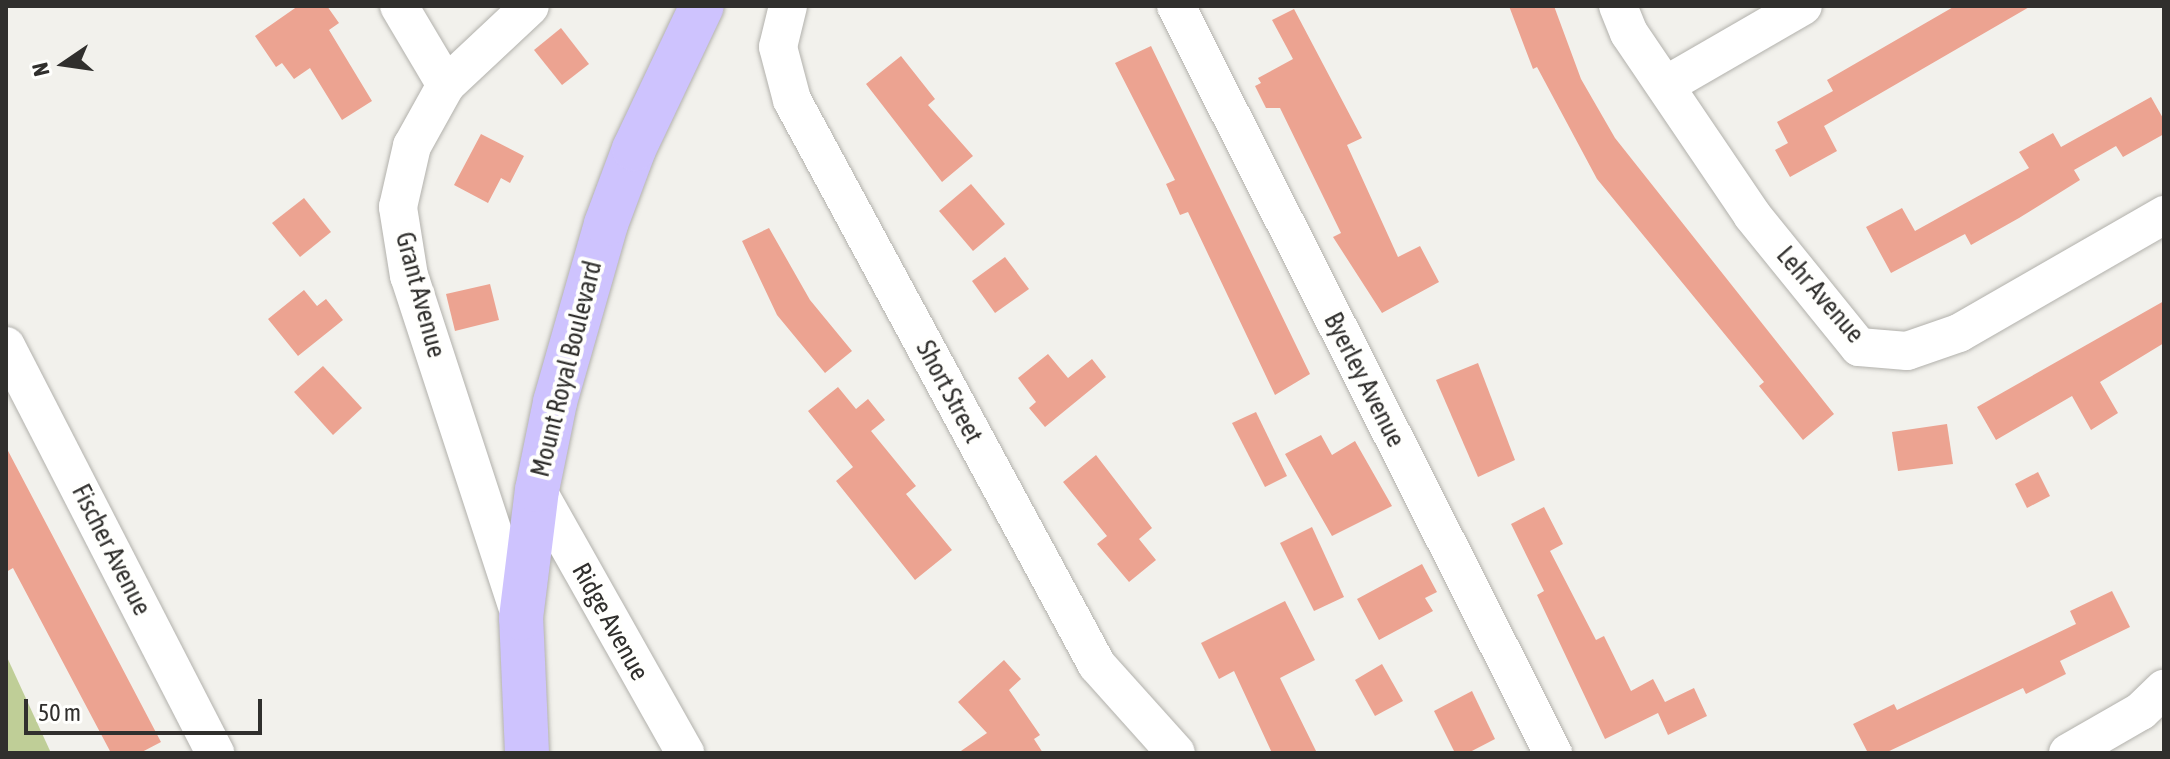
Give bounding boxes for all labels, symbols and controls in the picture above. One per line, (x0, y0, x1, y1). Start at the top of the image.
north arrow (24, 24, 104, 104)
text: N (26, 60, 55, 79)
street label: Grant Avenue (388, 229, 452, 361)
street label: Lehr Avenue (1770, 240, 1870, 350)
street label: Mount Royal Boulevard (525, 258, 609, 480)
street label: Byerley Avenue (1317, 308, 1411, 452)
street label: Short Street (909, 336, 989, 448)
street label: Fischer Avenue (65, 479, 157, 621)
street label: Ridge Avenue (565, 558, 655, 686)
scale bar (28, 683, 266, 733)
text: 50 m (38, 699, 81, 726)

